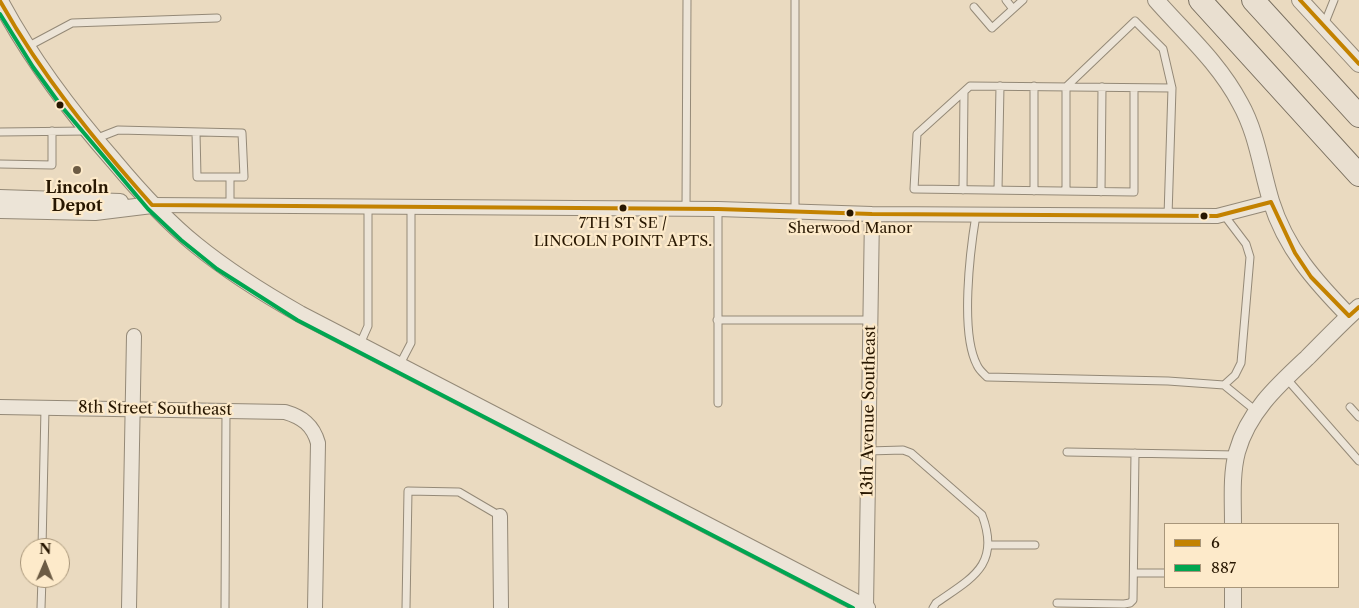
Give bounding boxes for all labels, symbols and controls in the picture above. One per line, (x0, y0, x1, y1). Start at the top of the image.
unlabelled marker (55, 100, 65, 110)
marker: Lincoln Depot (71, 164, 83, 176)
place label: Lincoln Depot (45, 178, 109, 216)
marker: 7TH ST SE / LINCOLN POINT APTS. (618, 203, 628, 213)
marker: Sherwood Manor (845, 208, 855, 218)
unlabelled marker (1199, 211, 1209, 221)
place label: 7TH ST SE / LINCOLN POINT APTS. (534, 215, 712, 250)
place label: Sherwood Manor (788, 220, 912, 238)
street label: 13th Avenue Southeast (858, 325, 880, 497)
street label: 8th Street Southeast (78, 398, 232, 420)
legend (1164, 523, 1339, 588)
text: 6 (1211, 533, 1220, 552)
north arrow (20, 538, 70, 588)
text: N (39, 540, 51, 558)
text: 887 (1211, 558, 1236, 577)

